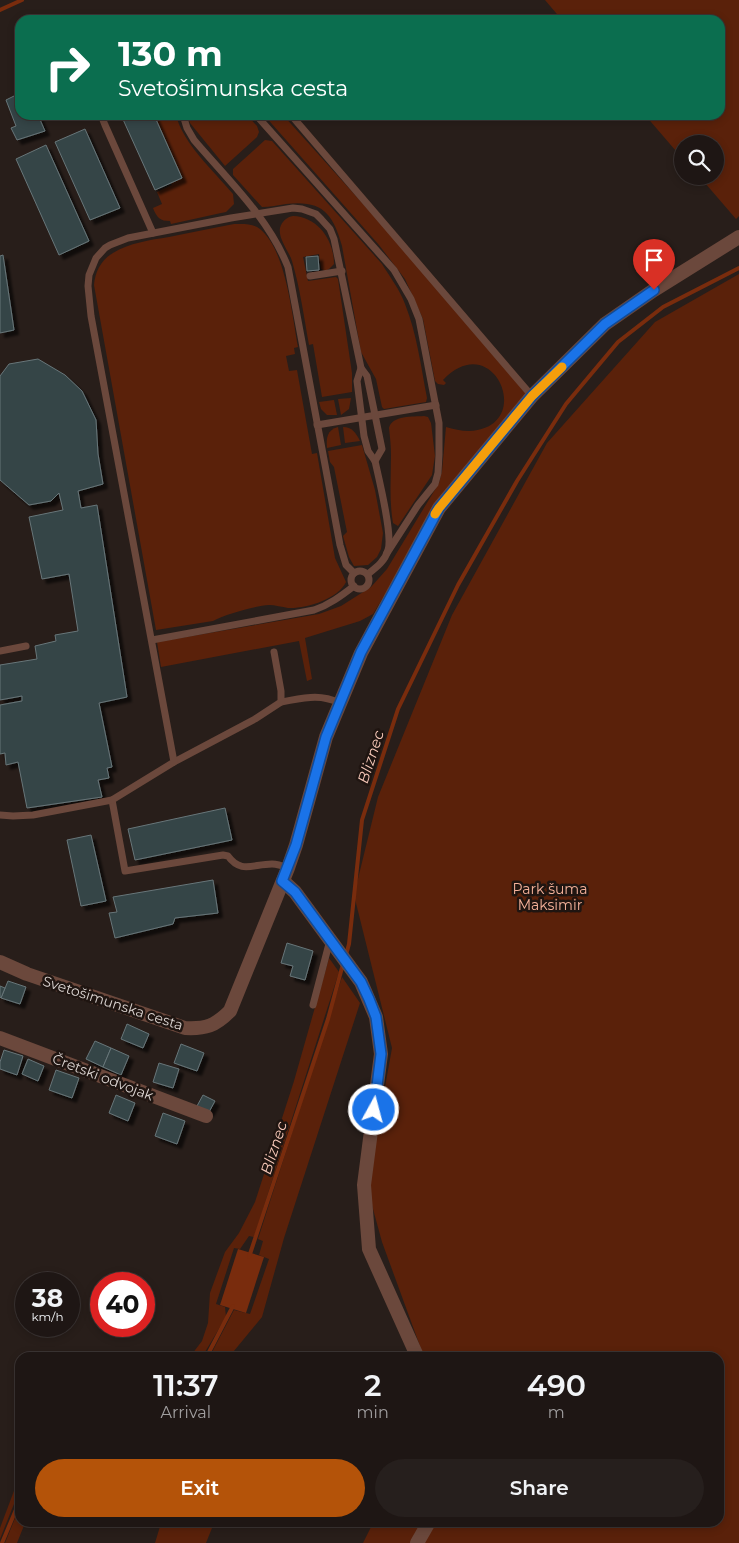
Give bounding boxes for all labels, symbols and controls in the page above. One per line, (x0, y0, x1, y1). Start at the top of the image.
text: 130 m (118, 32, 223, 75)
icon: right (35, 35, 100, 100)
text: Svetošimunska cesta (118, 75, 348, 102)
map controls (674, 135, 724, 185)
button: search (674, 135, 724, 185)
pin (633, 239, 675, 290)
icon: arrive (640, 246, 668, 274)
water label: Bliznec (353, 727, 388, 786)
park label: Park šuma Maksimir (512, 880, 588, 914)
street label: Svetošimunska cesta (41, 972, 185, 1034)
street label: Čretski odvojak (50, 1049, 157, 1105)
position arrow (347, 1083, 399, 1135)
water label: Bliznec (256, 1118, 291, 1177)
speed limit sign: 40 (90, 1272, 155, 1337)
text: 38 (32, 1283, 63, 1313)
text: km/h (31, 1309, 64, 1324)
text: 11:37 (153, 1367, 219, 1404)
text: 2 (364, 1367, 381, 1404)
text: 490 (527, 1367, 586, 1404)
text: Arrival (161, 1403, 211, 1422)
text: min (357, 1403, 389, 1422)
text: m (548, 1403, 565, 1422)
button: Exit (35, 1459, 365, 1517)
button: Share (375, 1459, 704, 1517)

